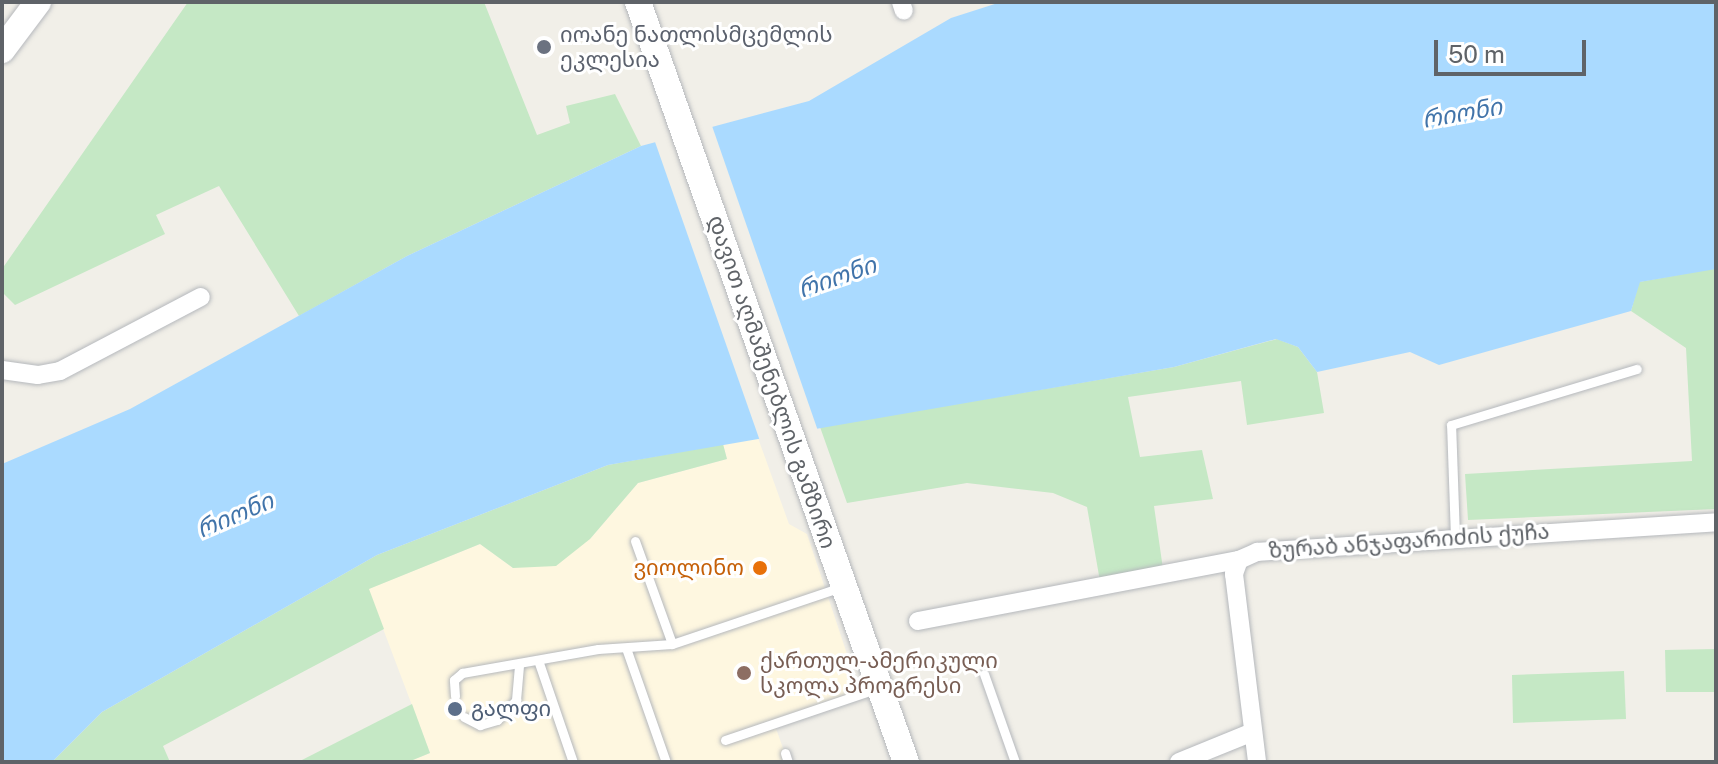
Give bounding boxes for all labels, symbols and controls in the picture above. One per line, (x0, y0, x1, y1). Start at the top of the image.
place label: იოანე ნათლისმცემლის ეკლესია (560, 21, 832, 72)
scale bar (1438, 24, 1590, 74)
marker: იოანე ნათლისმცემლის ეკლესია (535, 38, 553, 56)
text: 50 m (1448, 40, 1505, 68)
water label: რიონი (1420, 92, 1504, 134)
street label: დავით აღმაშენებლის გამზირი (702, 212, 842, 552)
water label: რიონი (794, 250, 880, 304)
water label: რიონი (192, 486, 278, 544)
street label: ზურაბ ანჯაფარიძის ქუჩა (1268, 518, 1550, 564)
place label: ვიოლინო (634, 555, 744, 581)
marker: ვიოლინო (751, 559, 769, 577)
place label: ქართულ-ამერიკული სკოლა პროგრესი (760, 647, 998, 698)
marker: ქართულ-ამერიკული სკოლა პროგრესი (735, 664, 753, 682)
place label: გალფი (471, 696, 551, 722)
marker: გალფი (446, 700, 464, 718)

